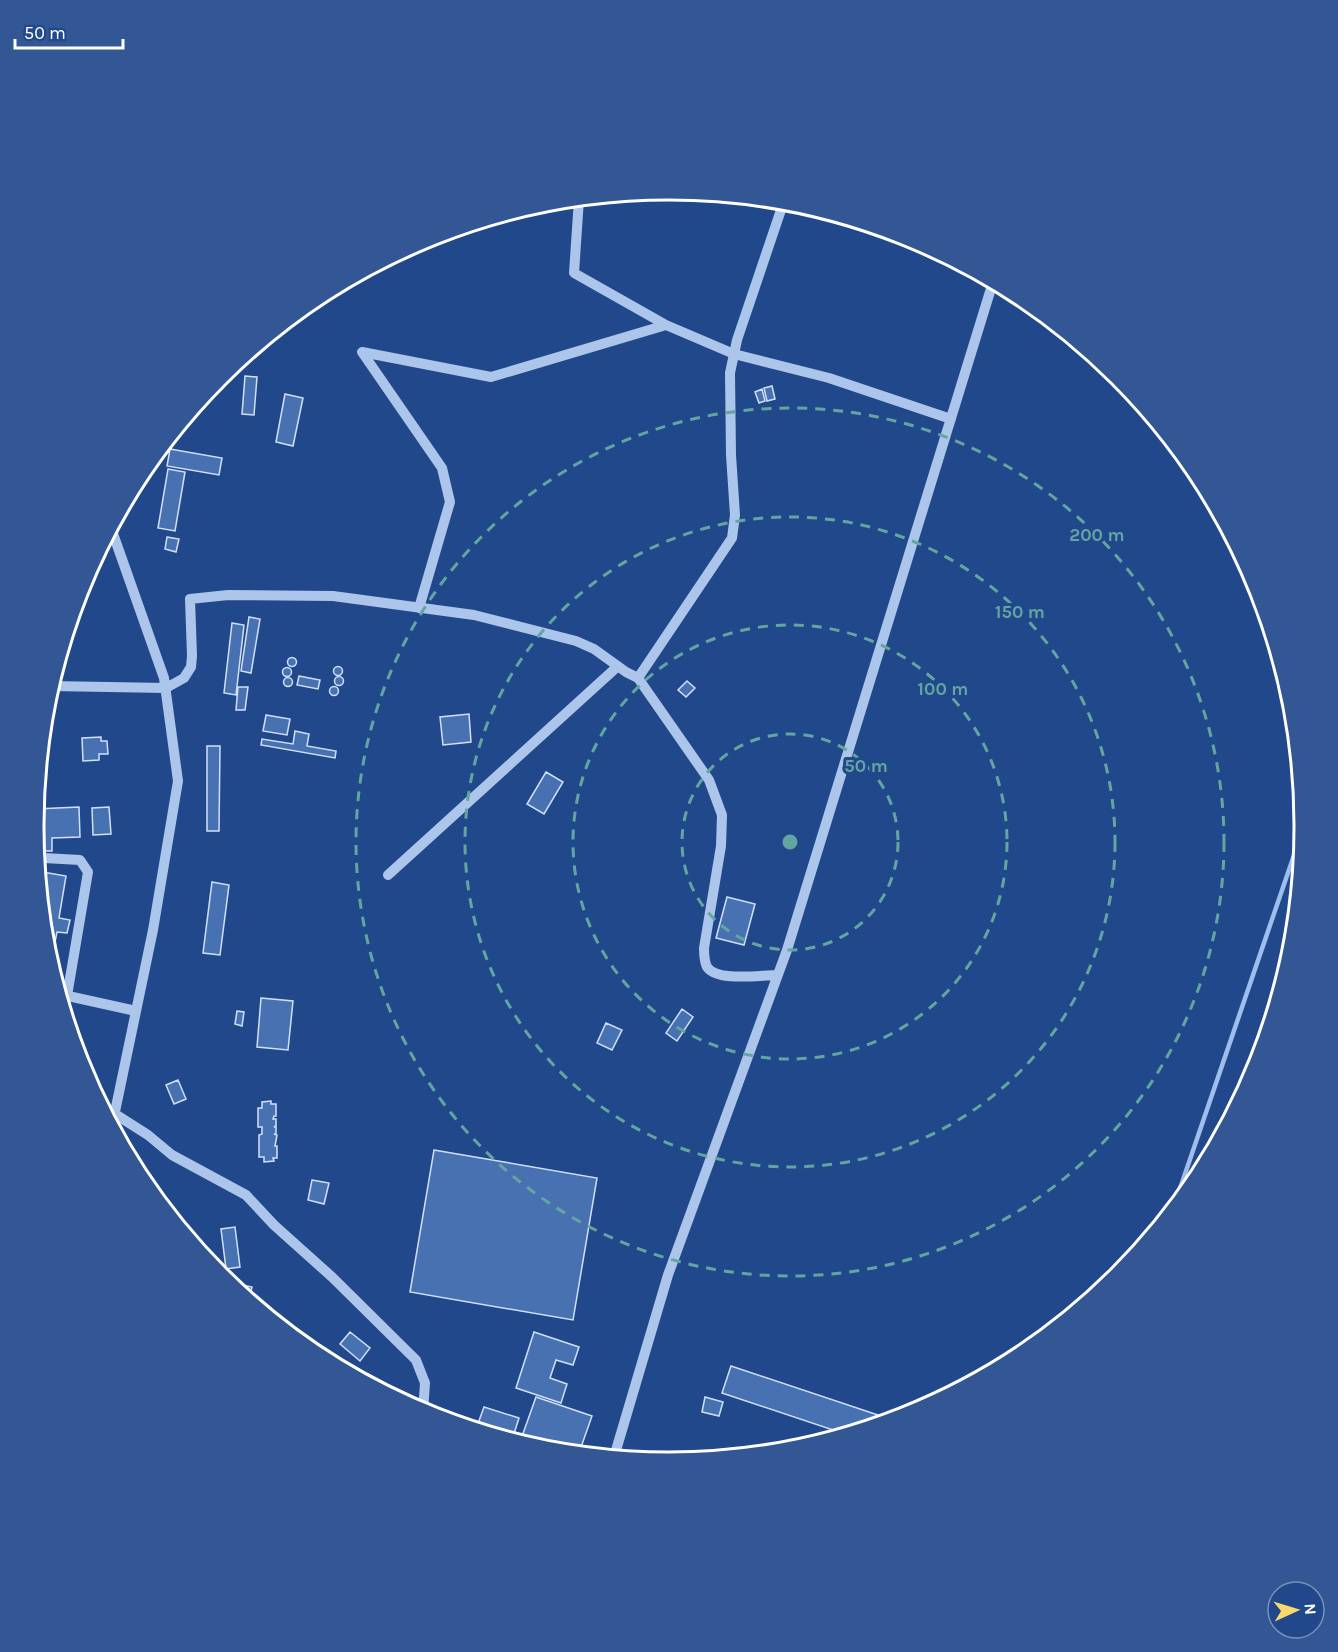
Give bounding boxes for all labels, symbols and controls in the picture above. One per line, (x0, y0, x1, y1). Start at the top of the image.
scale bar (15, 12, 123, 50)
text: 50 m (24, 22, 66, 44)
text: 200 m (1069, 524, 1125, 546)
text: 150 m (995, 601, 1045, 623)
text: 100 m (918, 678, 968, 700)
text: 50 m (844, 755, 888, 777)
centre of rings (780, 832, 800, 852)
north arrow (1266, 1580, 1326, 1640)
text: N (1301, 1603, 1320, 1615)

